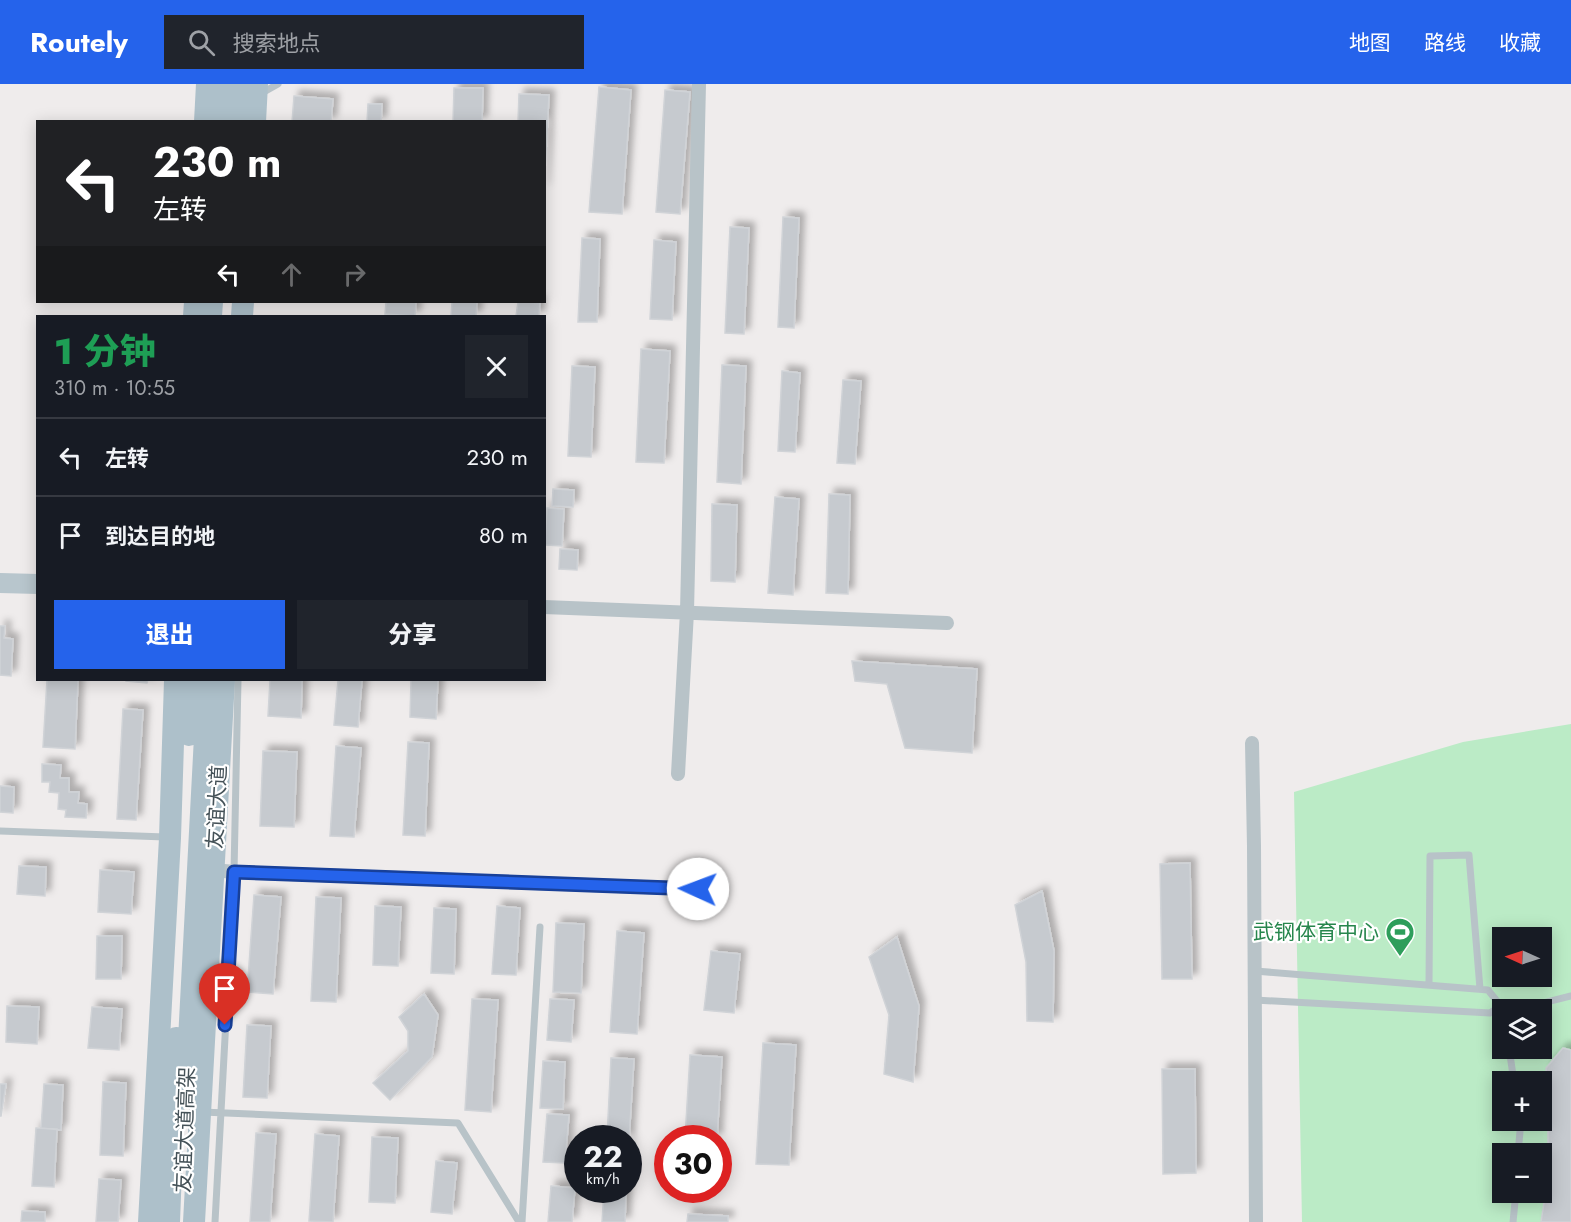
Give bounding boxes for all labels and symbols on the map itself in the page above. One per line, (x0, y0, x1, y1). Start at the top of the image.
street label: 友谊大道 (200, 764, 234, 850)
position arrow (666, 857, 730, 921)
sports icon: 武钢体育中心 (1384, 916, 1416, 958)
place label: 武钢体育中心 (1253, 917, 1379, 947)
north arrow (1492, 927, 1552, 987)
pin (199, 963, 250, 1025)
street label: 友谊大道高架 (168, 1067, 202, 1193)
speed limit sign: 30 (654, 1125, 732, 1203)

